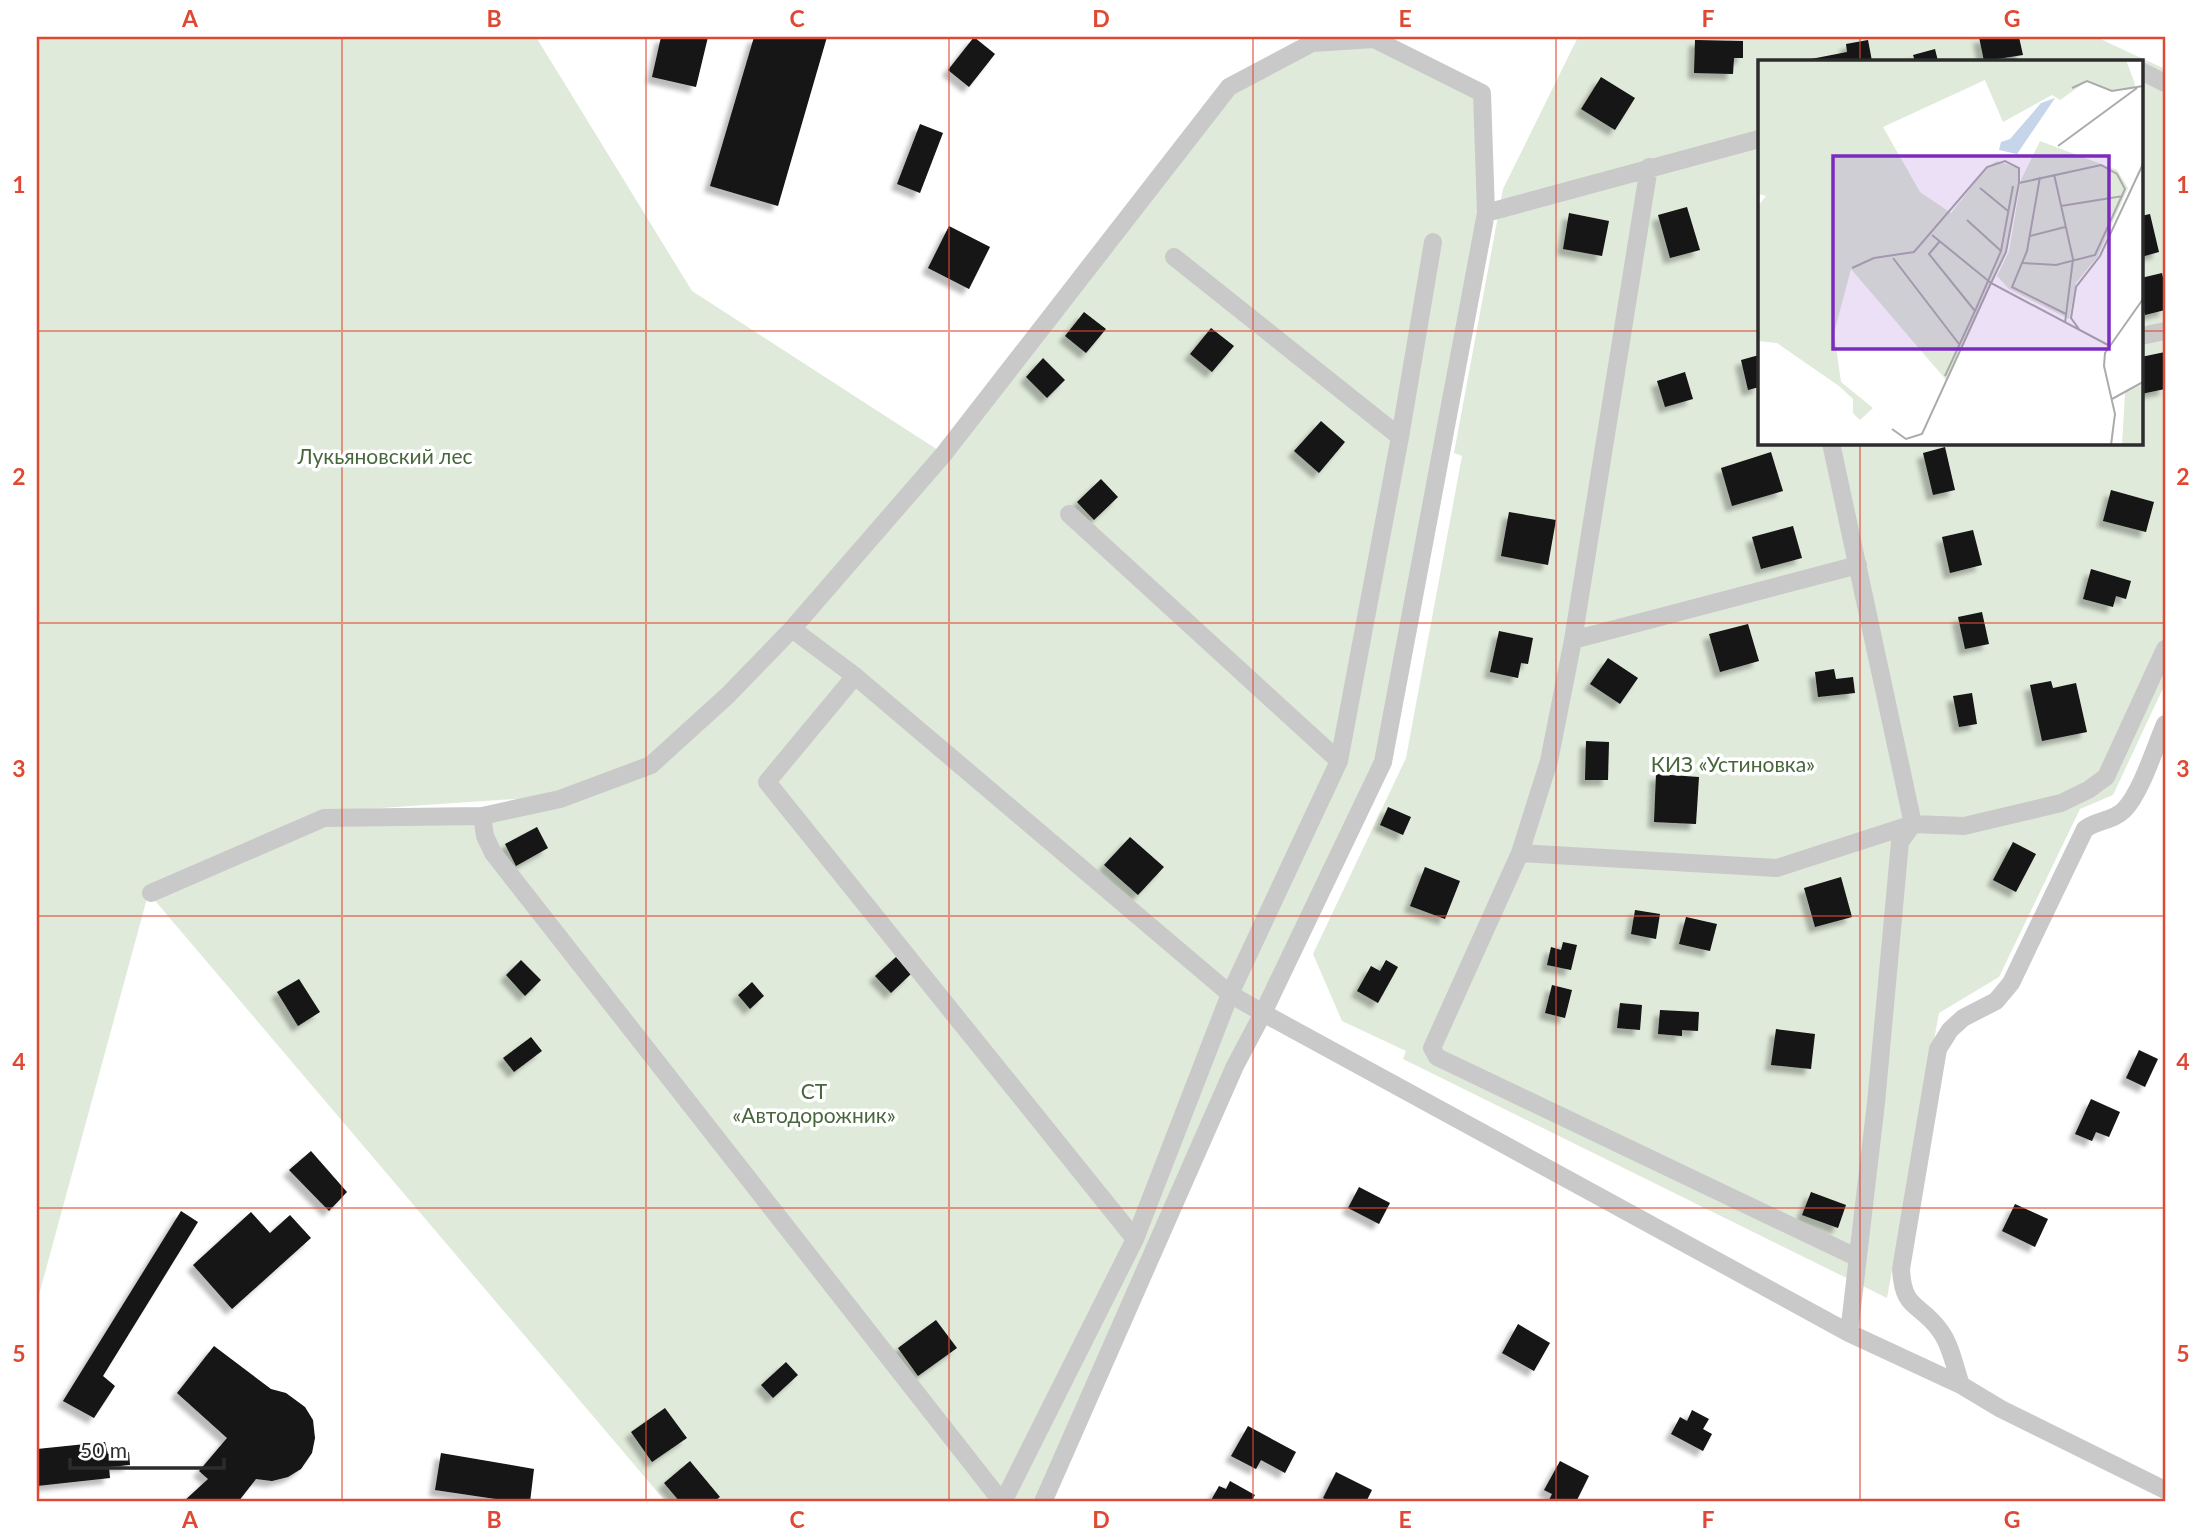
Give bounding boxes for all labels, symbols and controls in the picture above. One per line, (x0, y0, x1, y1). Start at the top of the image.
text: A (181, 4, 199, 32)
text: B (486, 4, 502, 32)
text: C (789, 4, 805, 32)
text: D (1092, 4, 1110, 32)
text: E (1398, 4, 1412, 32)
text: F (1701, 4, 1715, 32)
text: G (2004, 4, 2020, 32)
inset map (1758, 60, 2142, 444)
text: 1 (12, 170, 26, 198)
text: 1 (2176, 170, 2190, 198)
park label: Лукьяновский лес (296, 443, 473, 468)
text: 2 (12, 462, 26, 490)
text: 2 (2176, 462, 2190, 490)
park label: КИЗ «Устиновка» (1651, 751, 1815, 776)
text: 3 (12, 754, 26, 782)
text: 3 (2176, 754, 2190, 782)
text: 4 (12, 1047, 26, 1075)
text: 4 (2176, 1047, 2190, 1075)
park label: СТ «Автодорожник» (732, 1078, 896, 1127)
text: 5 (12, 1339, 26, 1367)
text: 5 (2176, 1339, 2190, 1367)
scale bar (70, 1427, 224, 1471)
text: 50 m (80, 1437, 127, 1462)
text: A (181, 1505, 199, 1533)
text: B (486, 1505, 502, 1533)
text: C (789, 1505, 805, 1533)
text: D (1092, 1505, 1110, 1533)
text: E (1398, 1505, 1412, 1533)
text: F (1701, 1505, 1715, 1533)
text: G (2004, 1505, 2020, 1533)

